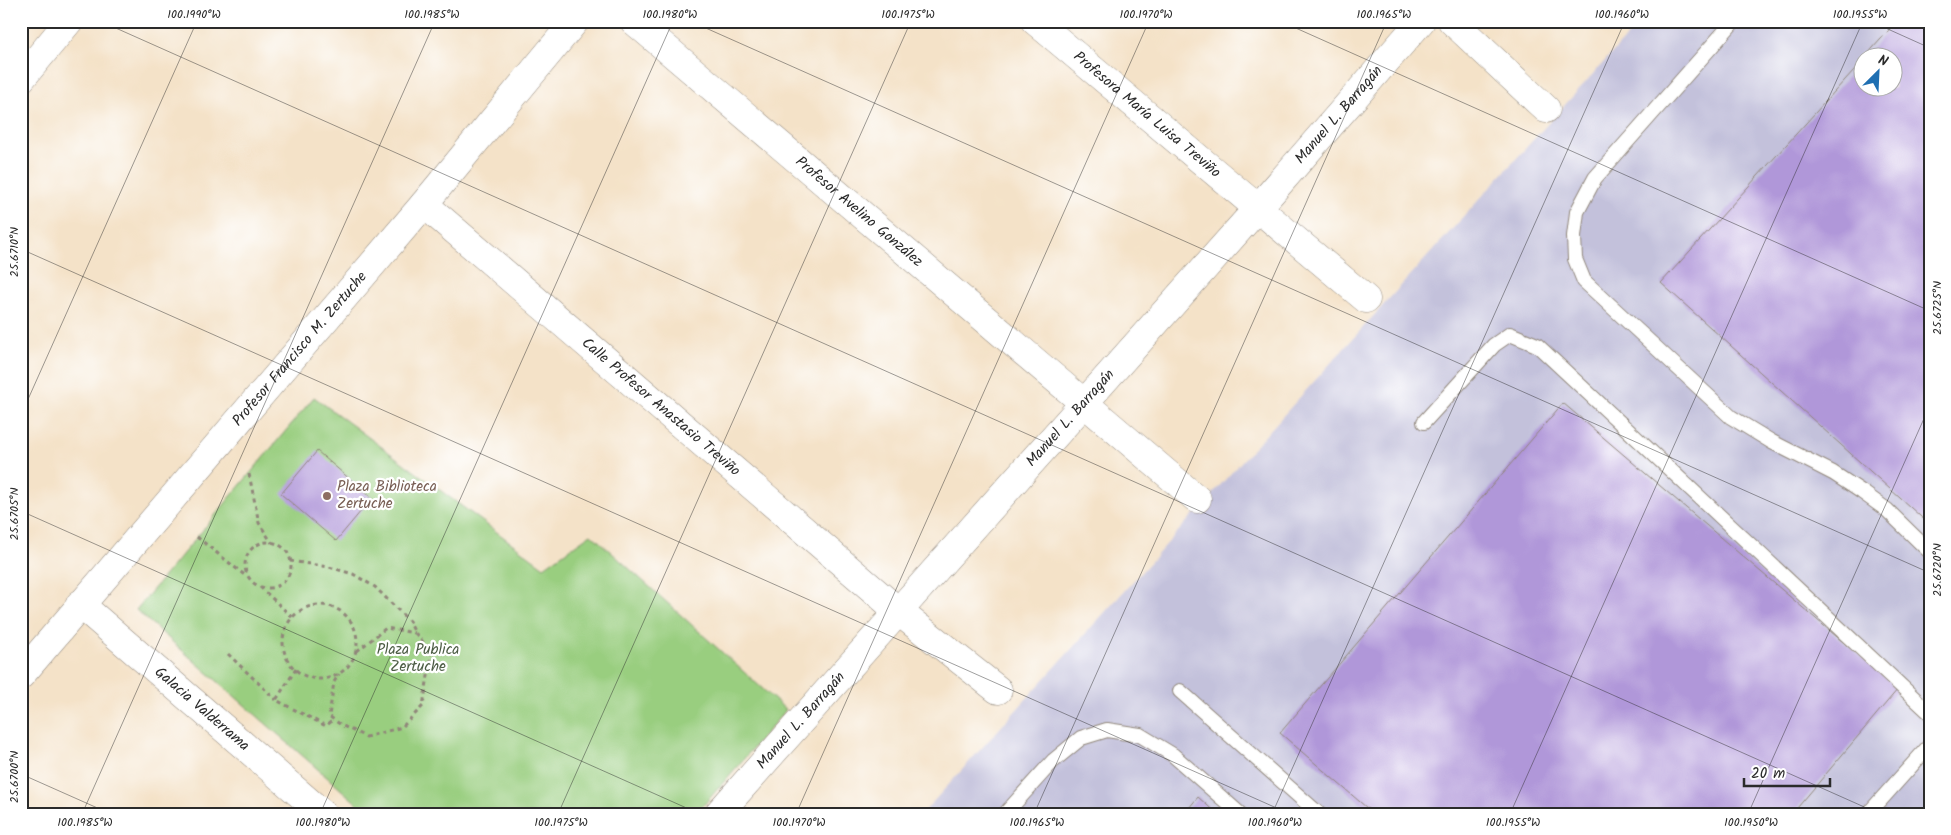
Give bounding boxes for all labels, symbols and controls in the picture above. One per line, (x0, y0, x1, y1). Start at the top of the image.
text: 100.1990°W (167, 5, 221, 24)
text: 100.1985°W (404, 5, 460, 24)
text: 100.1980°W (643, 5, 697, 24)
text: 100.1975°W (881, 5, 935, 24)
text: 100.1970°W (1119, 5, 1173, 24)
text: 100.1965°W (1357, 5, 1411, 24)
text: 100.1960°W (1595, 5, 1649, 24)
text: 100.1955°W (1833, 5, 1887, 24)
street label: Profesora María Luisa Treviño (1067, 46, 1226, 184)
north arrow (1854, 48, 1904, 98)
text: N (1874, 49, 1892, 73)
street label: Manuel L. Barragán (1289, 60, 1389, 170)
street label: Profesor Avelino González (790, 151, 929, 274)
text: 25.6710°N (5, 227, 24, 277)
street label: Profesor Francisco M. Zertuche (227, 266, 373, 432)
text: 25.6725°N (1928, 281, 1947, 335)
street label: Calle Profesor Anastasio Treviño (576, 332, 746, 483)
street label: Manuel L. Barragán (1020, 364, 1121, 473)
place label: Plaza Biblioteca Zertuche (337, 475, 437, 516)
text: 25.6705°N (5, 487, 24, 541)
marker: Plaza Biblioteca Zertuche (321, 490, 333, 502)
text: 25.6720°N (1928, 543, 1947, 597)
park label: Plaza Publica Zertuche (377, 638, 459, 679)
street label: Galacia Valderrama (149, 661, 255, 757)
street label: Manuel L. Barragán (751, 666, 851, 775)
text: 25.6700°N (5, 751, 24, 803)
scale bar (1744, 755, 1830, 787)
text: 20 m (1751, 762, 1785, 786)
text: 100.1985°W (57, 813, 113, 832)
text: 100.1980°W (296, 813, 350, 832)
text: 100.1975°W (534, 813, 588, 832)
text: 100.1970°W (772, 813, 826, 832)
text: 100.1965°W (1010, 813, 1064, 832)
text: 100.1960°W (1248, 813, 1302, 832)
text: 100.1955°W (1486, 813, 1540, 832)
text: 100.1950°W (1724, 813, 1778, 832)

